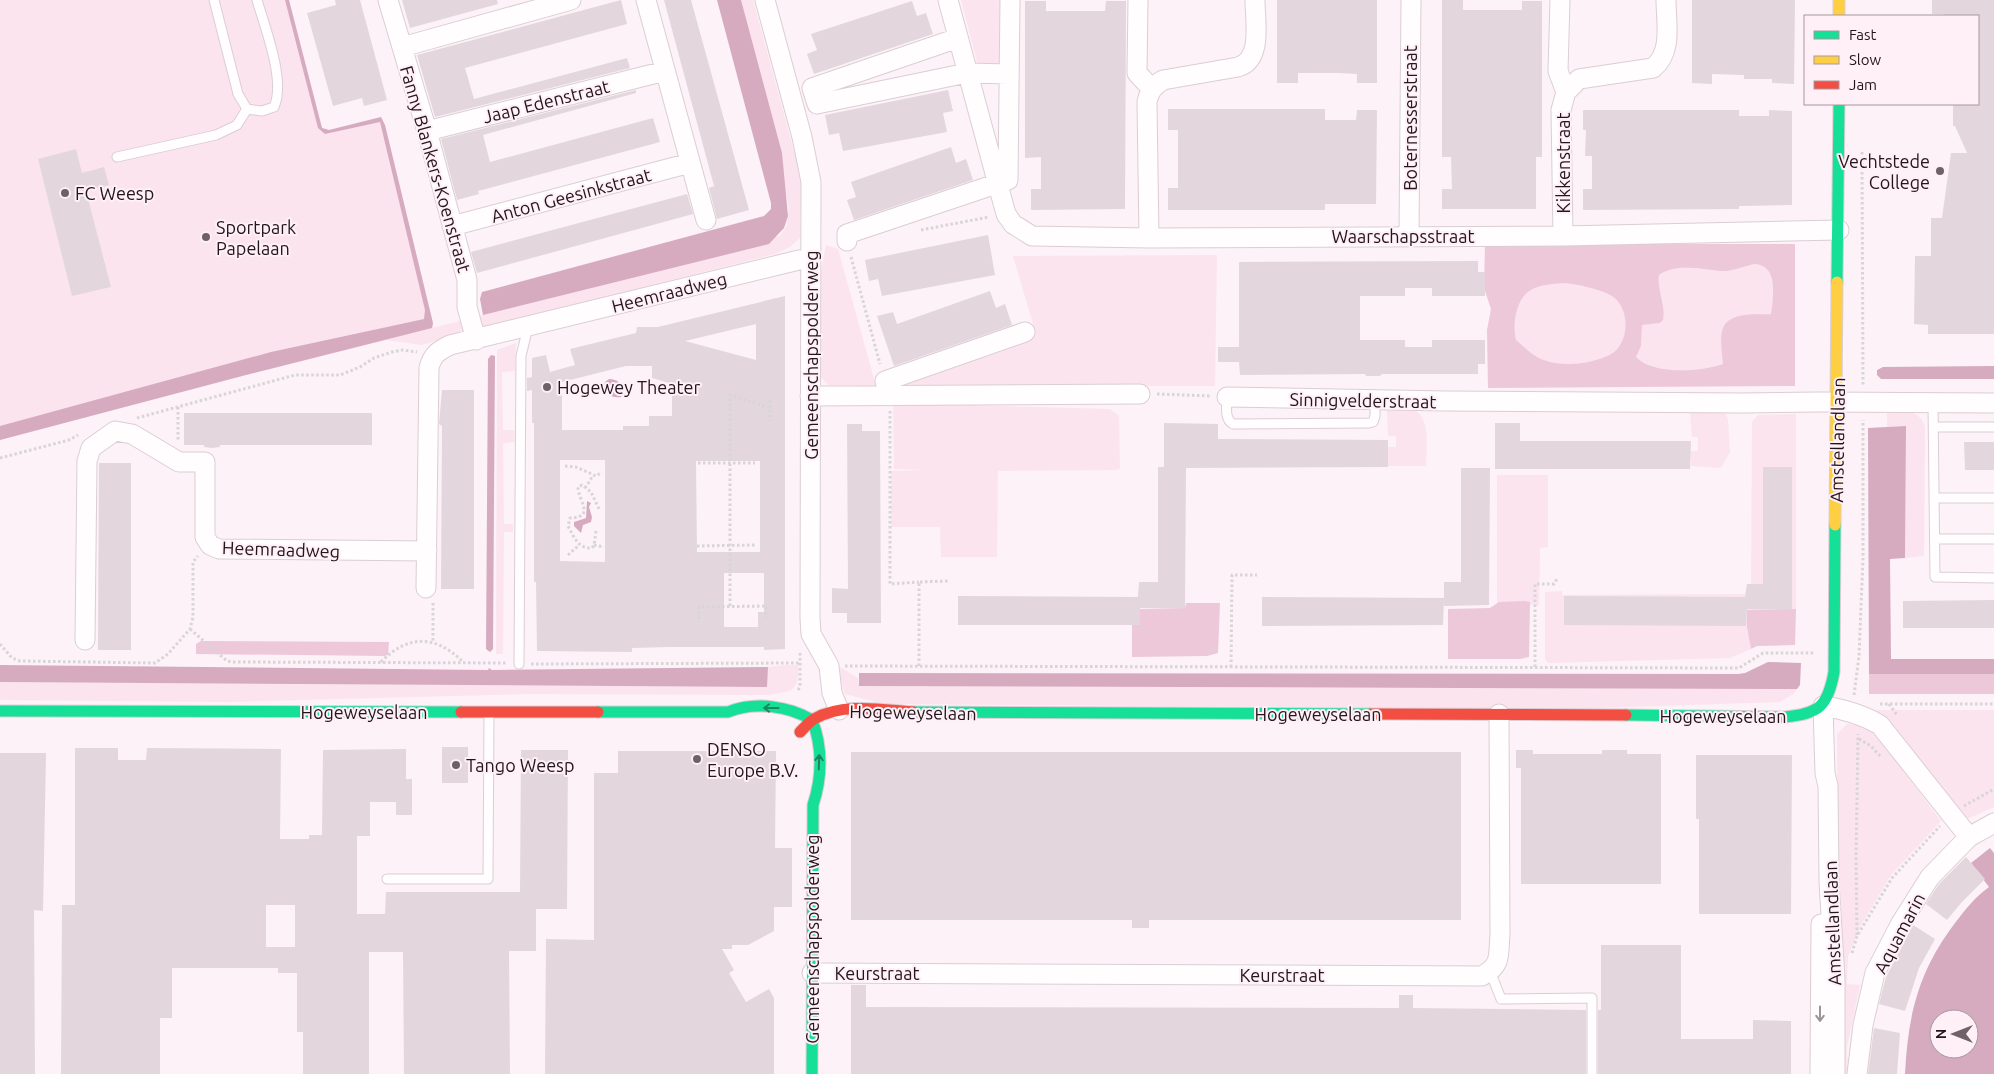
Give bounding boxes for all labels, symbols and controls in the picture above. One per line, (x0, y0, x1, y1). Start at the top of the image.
legend (1804, 15, 1979, 105)
text: Fast (1849, 26, 1877, 43)
street label: Boternesserstraat (1400, 45, 1420, 191)
text: Slow (1849, 51, 1882, 68)
street label: Fanny Blankers-Koenstraat (397, 63, 475, 275)
street label: Jaap Edenstraat (481, 76, 611, 126)
text: Jam (1849, 76, 1877, 93)
street label: Kikkenstraat (1553, 112, 1573, 214)
place label: Vechtstede College (1838, 151, 1930, 192)
street label: Anton Geesinkstraat (489, 164, 653, 226)
marker: Vechtstede College (1934, 165, 1946, 177)
place label: FC Weesp (75, 183, 154, 203)
marker: FC Weesp (59, 187, 71, 199)
place label: Sportpark Papelaan (216, 217, 296, 258)
street label: Waarschapsstraat (1332, 226, 1474, 246)
marker: Sportpark Papelaan (200, 231, 212, 243)
street label: Gemeenschapspolderweg (801, 250, 821, 460)
street label: Heemraadweg (609, 268, 729, 316)
place label: Hogewey Theater (557, 377, 700, 397)
street label: Amstellandlaan (1826, 377, 1848, 503)
marker: Hogewey Theater (541, 381, 553, 393)
street label: Sinnigvelderstraat (1289, 389, 1437, 411)
street label: Heemraadweg (222, 537, 340, 561)
street label: Hogeweyselaan (849, 701, 977, 723)
street label: Hogeweyselaan (300, 702, 428, 722)
one-way arrow (763, 703, 780, 713)
street label: Hogeweyselaan (1254, 704, 1382, 724)
street label: Hogeweyselaan (1659, 706, 1787, 726)
place label: DENSO Europe B.V. (707, 739, 799, 780)
marker: DENSO Europe B.V. (691, 753, 703, 765)
one-way arrow (814, 754, 823, 770)
place label: Tango Weesp (466, 755, 574, 775)
marker: Tango Weesp (450, 759, 462, 771)
street label: Gemeenschapspolderweg (802, 834, 822, 1044)
street label: Amstellandlaan (1820, 860, 1844, 986)
street label: Aquamarin (1870, 889, 1928, 977)
street label: Keurstraat (834, 963, 920, 983)
street label: Keurstraat (1239, 965, 1325, 985)
one-way arrow (1815, 1005, 1825, 1021)
north arrow (1929, 1009, 1979, 1059)
text: N (1933, 1029, 1949, 1039)

